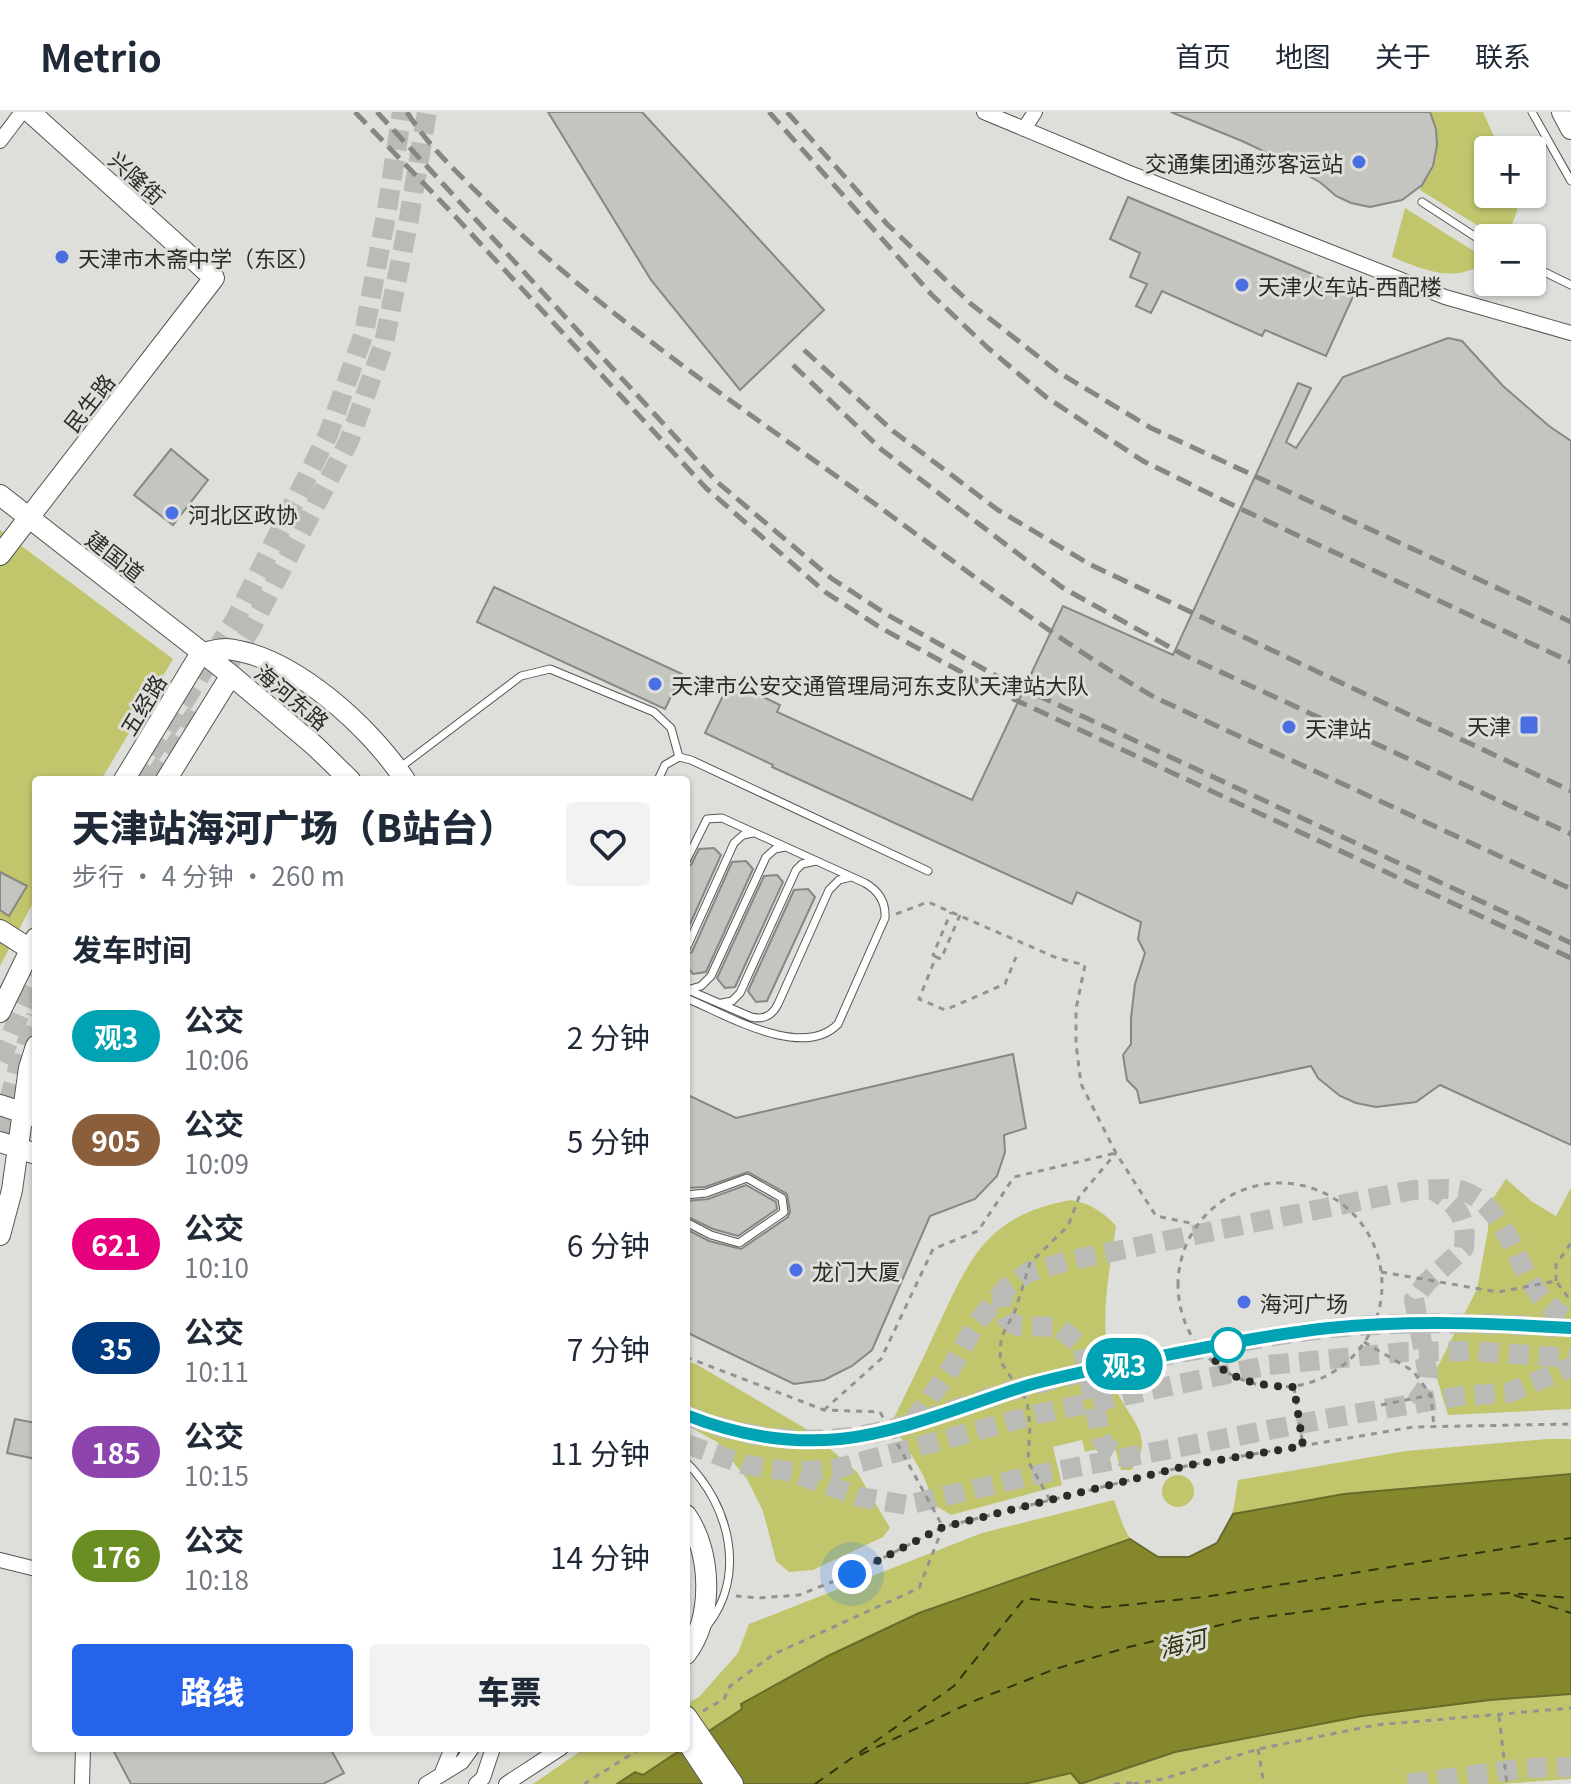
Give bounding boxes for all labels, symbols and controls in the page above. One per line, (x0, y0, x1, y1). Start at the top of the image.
text: Metrio (40, 28, 162, 83)
text: 首页 (1175, 35, 1231, 75)
text: 地图 (1275, 35, 1331, 75)
text: 关于 (1375, 35, 1431, 75)
text: 联系 (1475, 35, 1531, 75)
map controls (1474, 136, 1546, 296)
button: + (1474, 136, 1546, 208)
street label: 兴隆街 (103, 143, 173, 211)
place label: 交通集团通莎客运站 (1145, 146, 1343, 178)
marker: 交通集团通莎客运站 (1350, 153, 1368, 171)
button: − (1474, 224, 1546, 296)
place label: 天津市木斋中学（东区） (78, 241, 320, 273)
marker: 天津市木斋中学（东区） (53, 248, 71, 266)
place label: 天津火车站-西配楼 (1258, 269, 1442, 301)
marker: 天津火车站-西配楼 (1233, 276, 1251, 294)
street label: 民生路 (55, 366, 121, 438)
place label: 河北区政协 (188, 497, 298, 529)
marker: 河北区政协 (163, 504, 181, 522)
street label: 建国道 (80, 522, 152, 588)
street label: 海河东路 (249, 655, 337, 737)
street label: 五经路 (111, 667, 173, 741)
place label: 天津市公安交通管理局河东支队天津站大队 (671, 668, 1089, 700)
marker: 天津市公安交通管理局河东支队天津站大队 (646, 675, 664, 693)
place label: 天津 (1467, 709, 1511, 741)
place label: 天津站 (1305, 711, 1371, 743)
marker: 天津 (1518, 714, 1540, 736)
marker: 天津站 (1280, 718, 1298, 736)
text: 天津站海河广场（B站台） (72, 798, 516, 853)
button: heart (566, 802, 650, 886)
text: 步行 · 4 分钟 · 260 m (72, 856, 345, 893)
text: 发车时间 (72, 926, 192, 970)
text: 公交 (184, 996, 244, 1040)
text: 2 分钟 (567, 1014, 650, 1058)
text: 观3 (94, 1016, 138, 1056)
text: 10:06 (184, 1040, 249, 1077)
text: 公交 (184, 1100, 244, 1144)
text: 5 分钟 (567, 1118, 650, 1162)
text: 905 (91, 1120, 141, 1160)
text: 10:09 (184, 1144, 249, 1181)
text: 公交 (184, 1204, 244, 1248)
text: 6 分钟 (567, 1222, 650, 1266)
text: 621 (91, 1224, 141, 1264)
text: 10:10 (184, 1248, 249, 1285)
place label: 龙门大厦 (812, 1254, 900, 1286)
marker: 龙门大厦 (787, 1261, 805, 1279)
place label: 海河广场 (1260, 1286, 1348, 1318)
marker: 海河广场 (1235, 1293, 1253, 1311)
text: 公交 (184, 1308, 244, 1352)
text: 7 分钟 (567, 1326, 650, 1370)
text: 35 (99, 1328, 133, 1368)
unlabelled marker (1211, 1328, 1245, 1362)
line badge: 观3 (1088, 1338, 1160, 1390)
text: 观3 (1102, 1344, 1146, 1384)
text: 10:11 (184, 1352, 249, 1389)
text: 公交 (184, 1412, 244, 1456)
text: 11 分钟 (550, 1430, 650, 1474)
text: 185 (91, 1432, 141, 1472)
text: 10:15 (184, 1456, 249, 1493)
text: 公交 (184, 1516, 244, 1560)
text: 14 分钟 (550, 1534, 650, 1578)
text: 176 (91, 1536, 141, 1576)
your location (832, 1554, 872, 1594)
text: 10:18 (184, 1560, 249, 1597)
water label: 海河 (1154, 1618, 1213, 1665)
button: 路线 (72, 1644, 353, 1736)
button: 车票 (369, 1644, 650, 1736)

